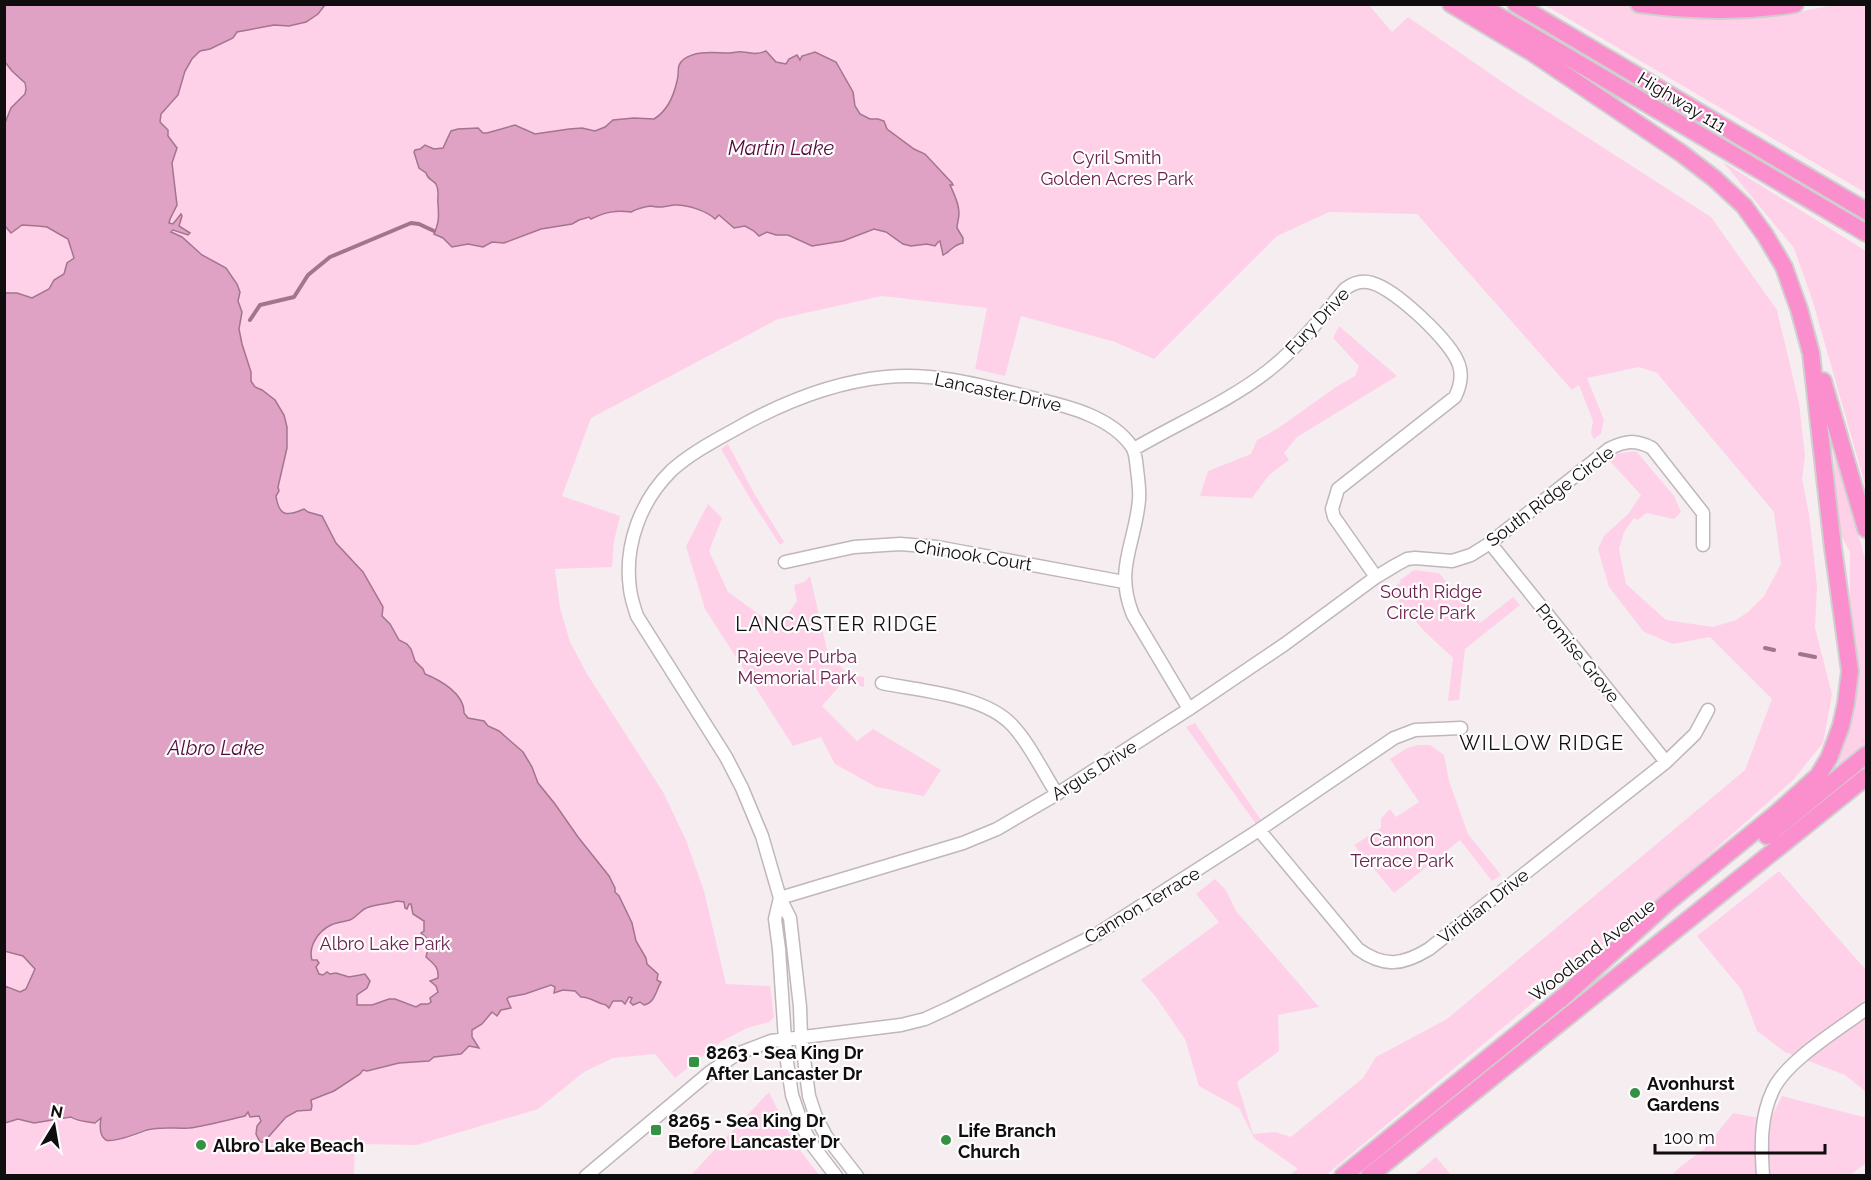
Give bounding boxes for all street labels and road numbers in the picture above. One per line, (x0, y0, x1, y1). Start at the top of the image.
street label: Highway 111 (1634, 67, 1730, 137)
street label: Fury Drive (1281, 283, 1354, 359)
street label: Lancaster Drive (933, 368, 1064, 416)
street label: South Ridge Circle (1482, 441, 1618, 551)
street label: Chinook Court (913, 535, 1033, 575)
street label: Promise Grove (1532, 599, 1625, 707)
street label: Argus Drive (1048, 735, 1141, 804)
street label: Cannon Terrace (1081, 862, 1204, 948)
street label: Viridian Drive (1433, 864, 1533, 948)
street label: Woodland Avenue (1525, 894, 1659, 1006)

